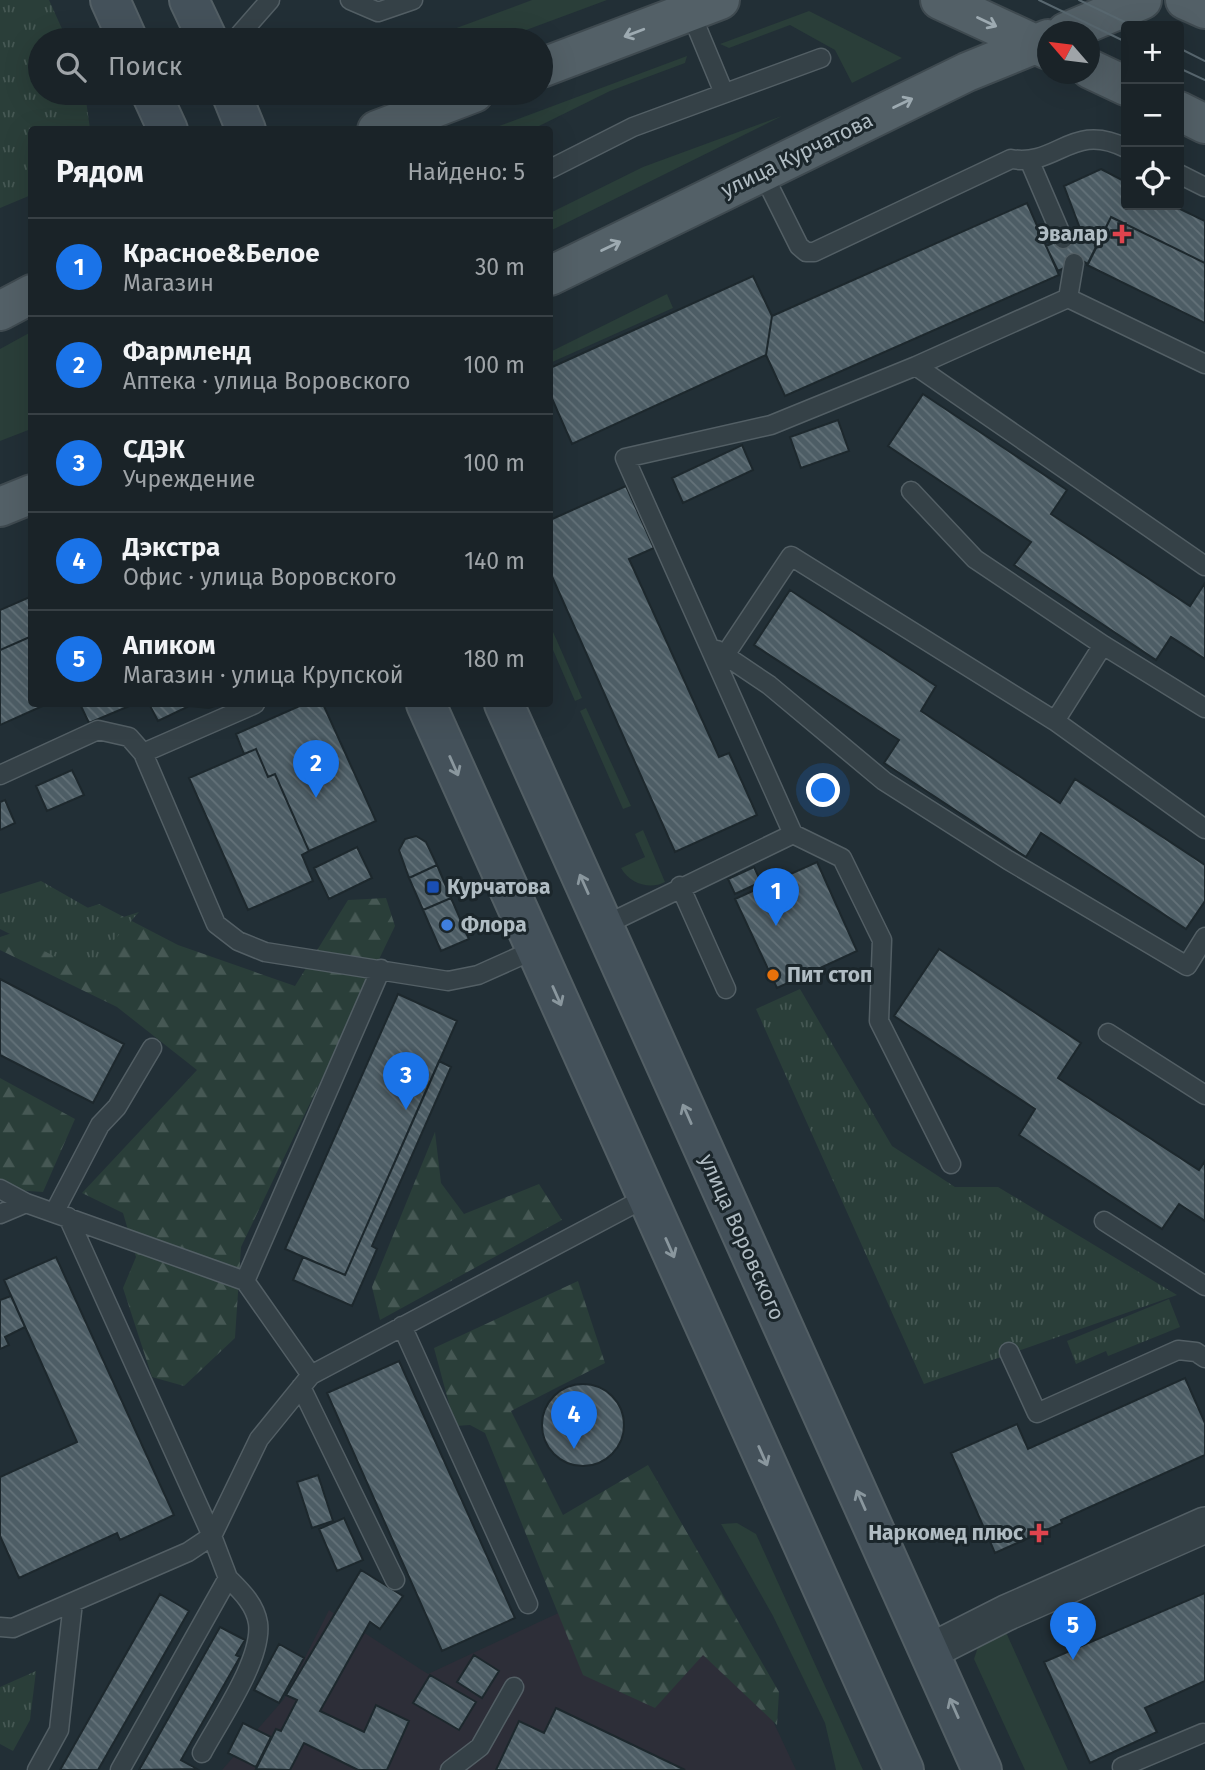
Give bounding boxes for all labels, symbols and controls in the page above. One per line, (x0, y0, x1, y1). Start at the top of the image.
one-way arrow (976, 16, 997, 29)
north arrow (1037, 21, 1100, 84)
map controls (1121, 21, 1184, 210)
button: + (1121, 21, 1184, 84)
one-way arrow (623, 27, 645, 40)
search box (28, 28, 553, 105)
icon: search (52, 48, 90, 86)
text: Поиск (108, 51, 182, 82)
button: − (1121, 84, 1184, 147)
one-way arrow (892, 96, 913, 109)
street label: улица Курчатова (717, 107, 877, 203)
button: locate (1121, 147, 1184, 210)
text: Рядом (56, 154, 144, 190)
text: Найдено: 5 (408, 158, 525, 186)
place label: Эвалар (1038, 221, 1108, 247)
marker: Эвалар (1114, 226, 1130, 242)
text: Красное&Белое (123, 238, 320, 269)
one-way arrow (600, 239, 621, 252)
text: 1 (74, 253, 84, 281)
text: 30 m (475, 253, 525, 281)
text: Магазин (123, 269, 214, 297)
text: Фармленд (123, 336, 251, 367)
text: 2 (73, 351, 85, 379)
text: 100 m (464, 351, 525, 379)
text: Аптека · улица Воровского (123, 367, 410, 395)
text: СДЭК (123, 434, 185, 465)
text: 3 (73, 449, 85, 477)
text: 100 m (464, 449, 525, 477)
text: Учреждение (123, 465, 255, 493)
text: Дэкстра (123, 532, 220, 563)
text: 4 (73, 547, 86, 575)
text: 140 m (464, 547, 525, 575)
text: Офис · улица Воровского (123, 563, 397, 591)
text: Апиком (123, 630, 215, 661)
text: 5 (73, 645, 85, 673)
text: 180 m (464, 645, 525, 673)
text: Магазин · улица Крупской (123, 661, 404, 689)
pin: 2 (293, 740, 339, 798)
one-way arrow (448, 755, 461, 776)
your location (806, 773, 840, 807)
pin: 1 (753, 868, 799, 926)
place label: Курчатова (447, 874, 550, 900)
one-way arrow (577, 874, 590, 895)
marker: Курчатова (425, 879, 441, 895)
place label: Флора (461, 912, 527, 938)
marker: Флора (439, 917, 455, 933)
place label: Пит стоп (787, 962, 872, 988)
marker: Пит стоп (765, 967, 781, 983)
one-way arrow (551, 985, 564, 1006)
pin: 3 (383, 1052, 429, 1110)
one-way arrow (680, 1104, 693, 1125)
street label: улица Воровского (694, 1150, 790, 1324)
one-way arrow (664, 1237, 677, 1258)
pin: 4 (551, 1391, 597, 1449)
one-way arrow (757, 1445, 770, 1466)
one-way arrow (854, 1490, 867, 1511)
place label: Наркомед плюс (868, 1520, 1023, 1546)
marker: Наркомед плюс (1029, 1523, 1049, 1543)
pin: 5 (1050, 1602, 1096, 1660)
one-way arrow (947, 1698, 960, 1719)

